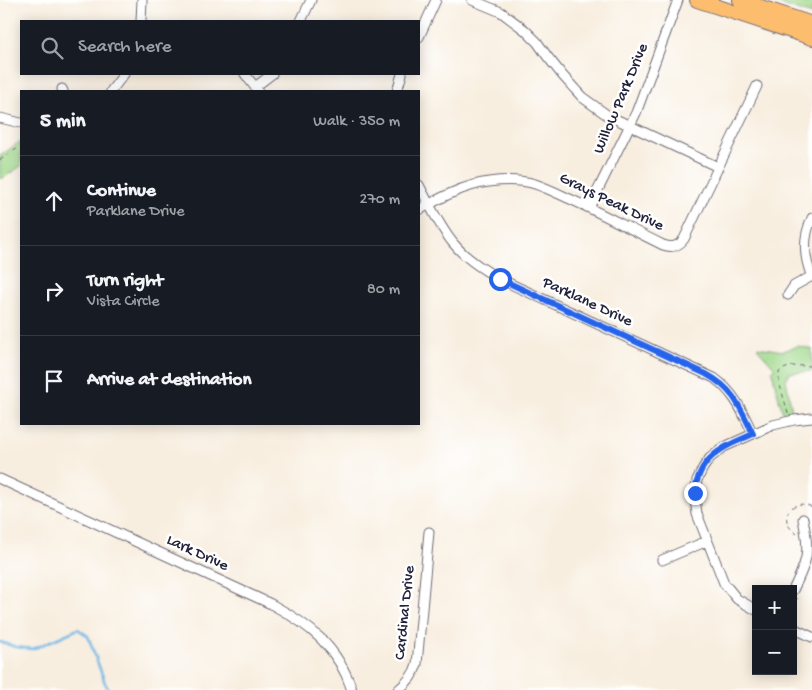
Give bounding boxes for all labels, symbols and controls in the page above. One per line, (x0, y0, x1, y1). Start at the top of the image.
search box (20, 20, 420, 75)
icon: search (38, 34, 66, 62)
text: Search here (78, 36, 172, 59)
street label: Willow Park Drive (590, 40, 654, 157)
text: 5 min (40, 110, 85, 135)
text: Walk · 350 m (313, 113, 400, 132)
street label: Grays Peak Drive (556, 169, 667, 237)
text: Continue (87, 180, 156, 203)
icon: ahead (40, 187, 68, 215)
text: 270 m (360, 191, 400, 210)
text: Parklane Drive (87, 203, 184, 222)
route start (489, 268, 512, 291)
text: Turn right (87, 270, 163, 293)
street label: Parklane Drive (538, 273, 636, 333)
icon: right (40, 277, 68, 305)
text: 80 m (367, 281, 400, 300)
text: Vista Circle (87, 293, 159, 312)
icon: arrive (40, 367, 68, 395)
text: Arrive at destination (87, 369, 251, 392)
route end (684, 482, 707, 505)
street label: Lark Drive (163, 531, 232, 577)
street label: Cardinal Drive (392, 564, 420, 661)
map controls (752, 585, 797, 675)
button: + (752, 585, 797, 630)
button: − (752, 630, 797, 675)

